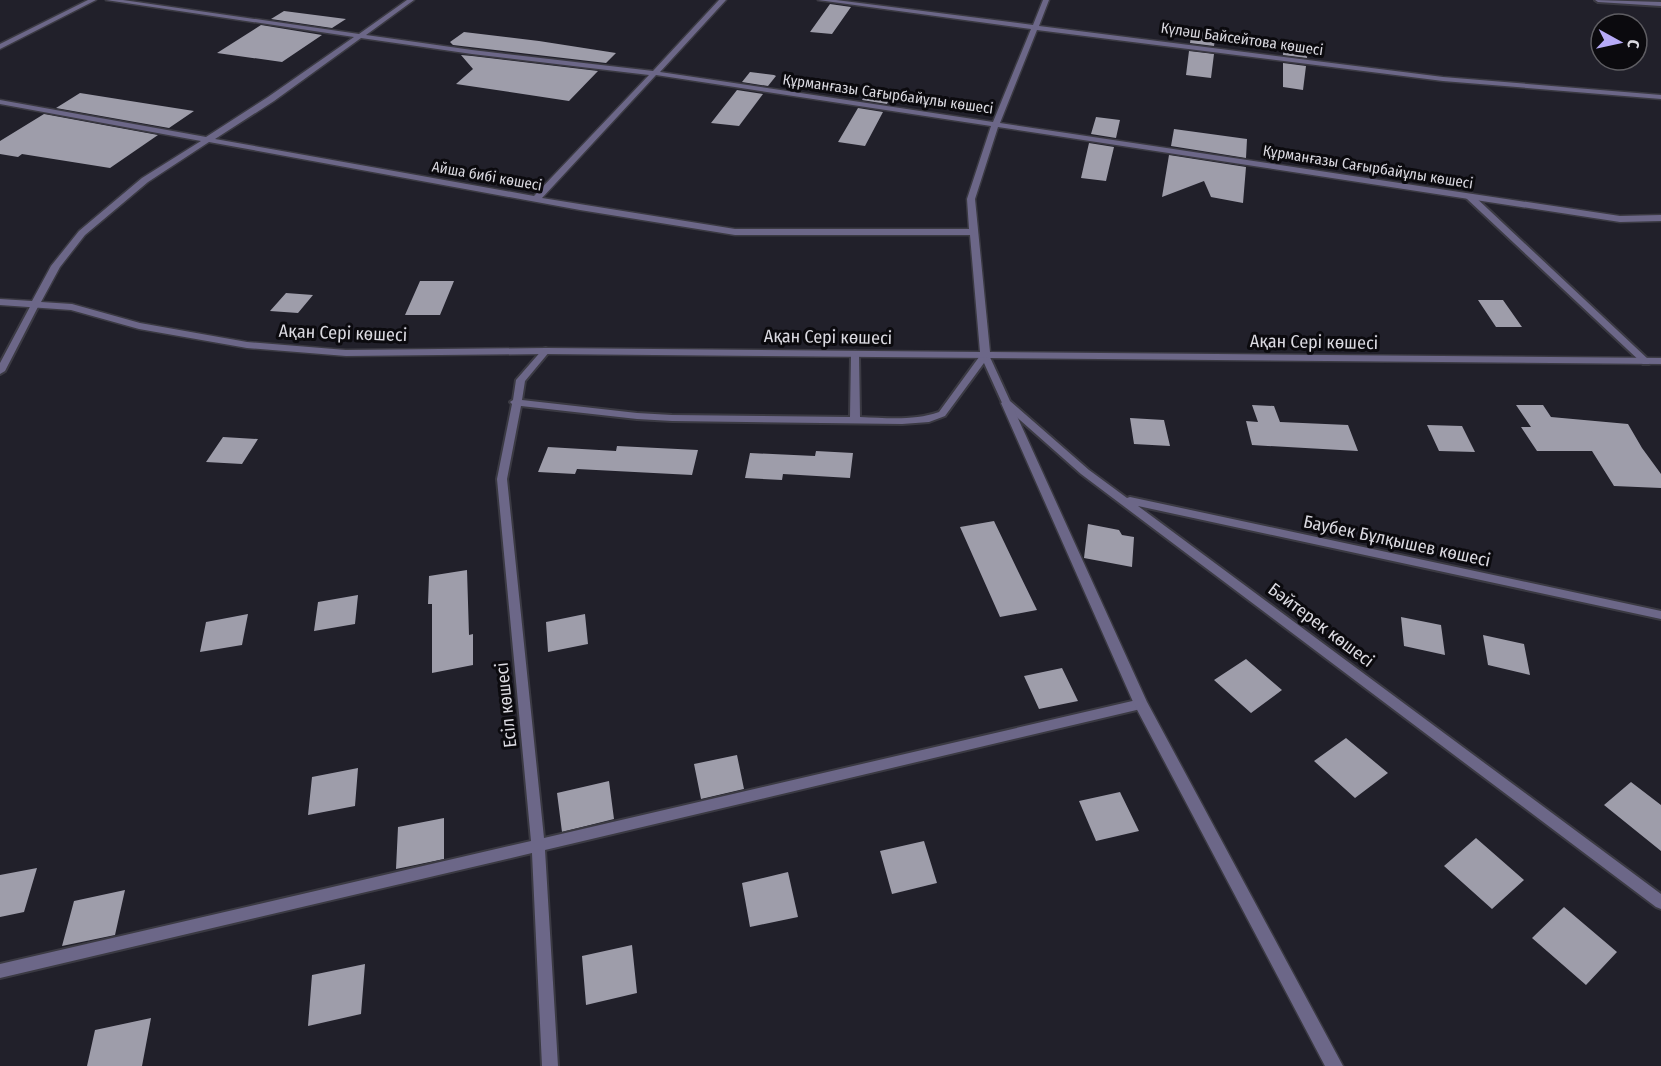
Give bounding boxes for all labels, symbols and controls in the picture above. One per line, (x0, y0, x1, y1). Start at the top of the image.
north arrow (1589, 12, 1649, 72)
street label: Күләш Байсейтова көшесі (1160, 19, 1324, 59)
text: С (1623, 39, 1643, 50)
street label: Құрманғазы Сағырбайұлы көшесі (782, 70, 994, 118)
street label: Құрманғазы Сағырбайұлы көшесі (1262, 141, 1474, 193)
street label: Айша бибі көшесі (430, 157, 544, 195)
street label: Ақан Сері көшесі (278, 320, 408, 346)
street label: Ақан Сері көшесі (764, 325, 892, 349)
street label: Ақан Сері көшесі (1250, 330, 1378, 354)
street label: Баубек Бұлқышев көшесі (1301, 510, 1493, 572)
street label: Бәйтерек көшесі (1264, 578, 1378, 672)
street label: Есіл көшесі (491, 661, 521, 749)

